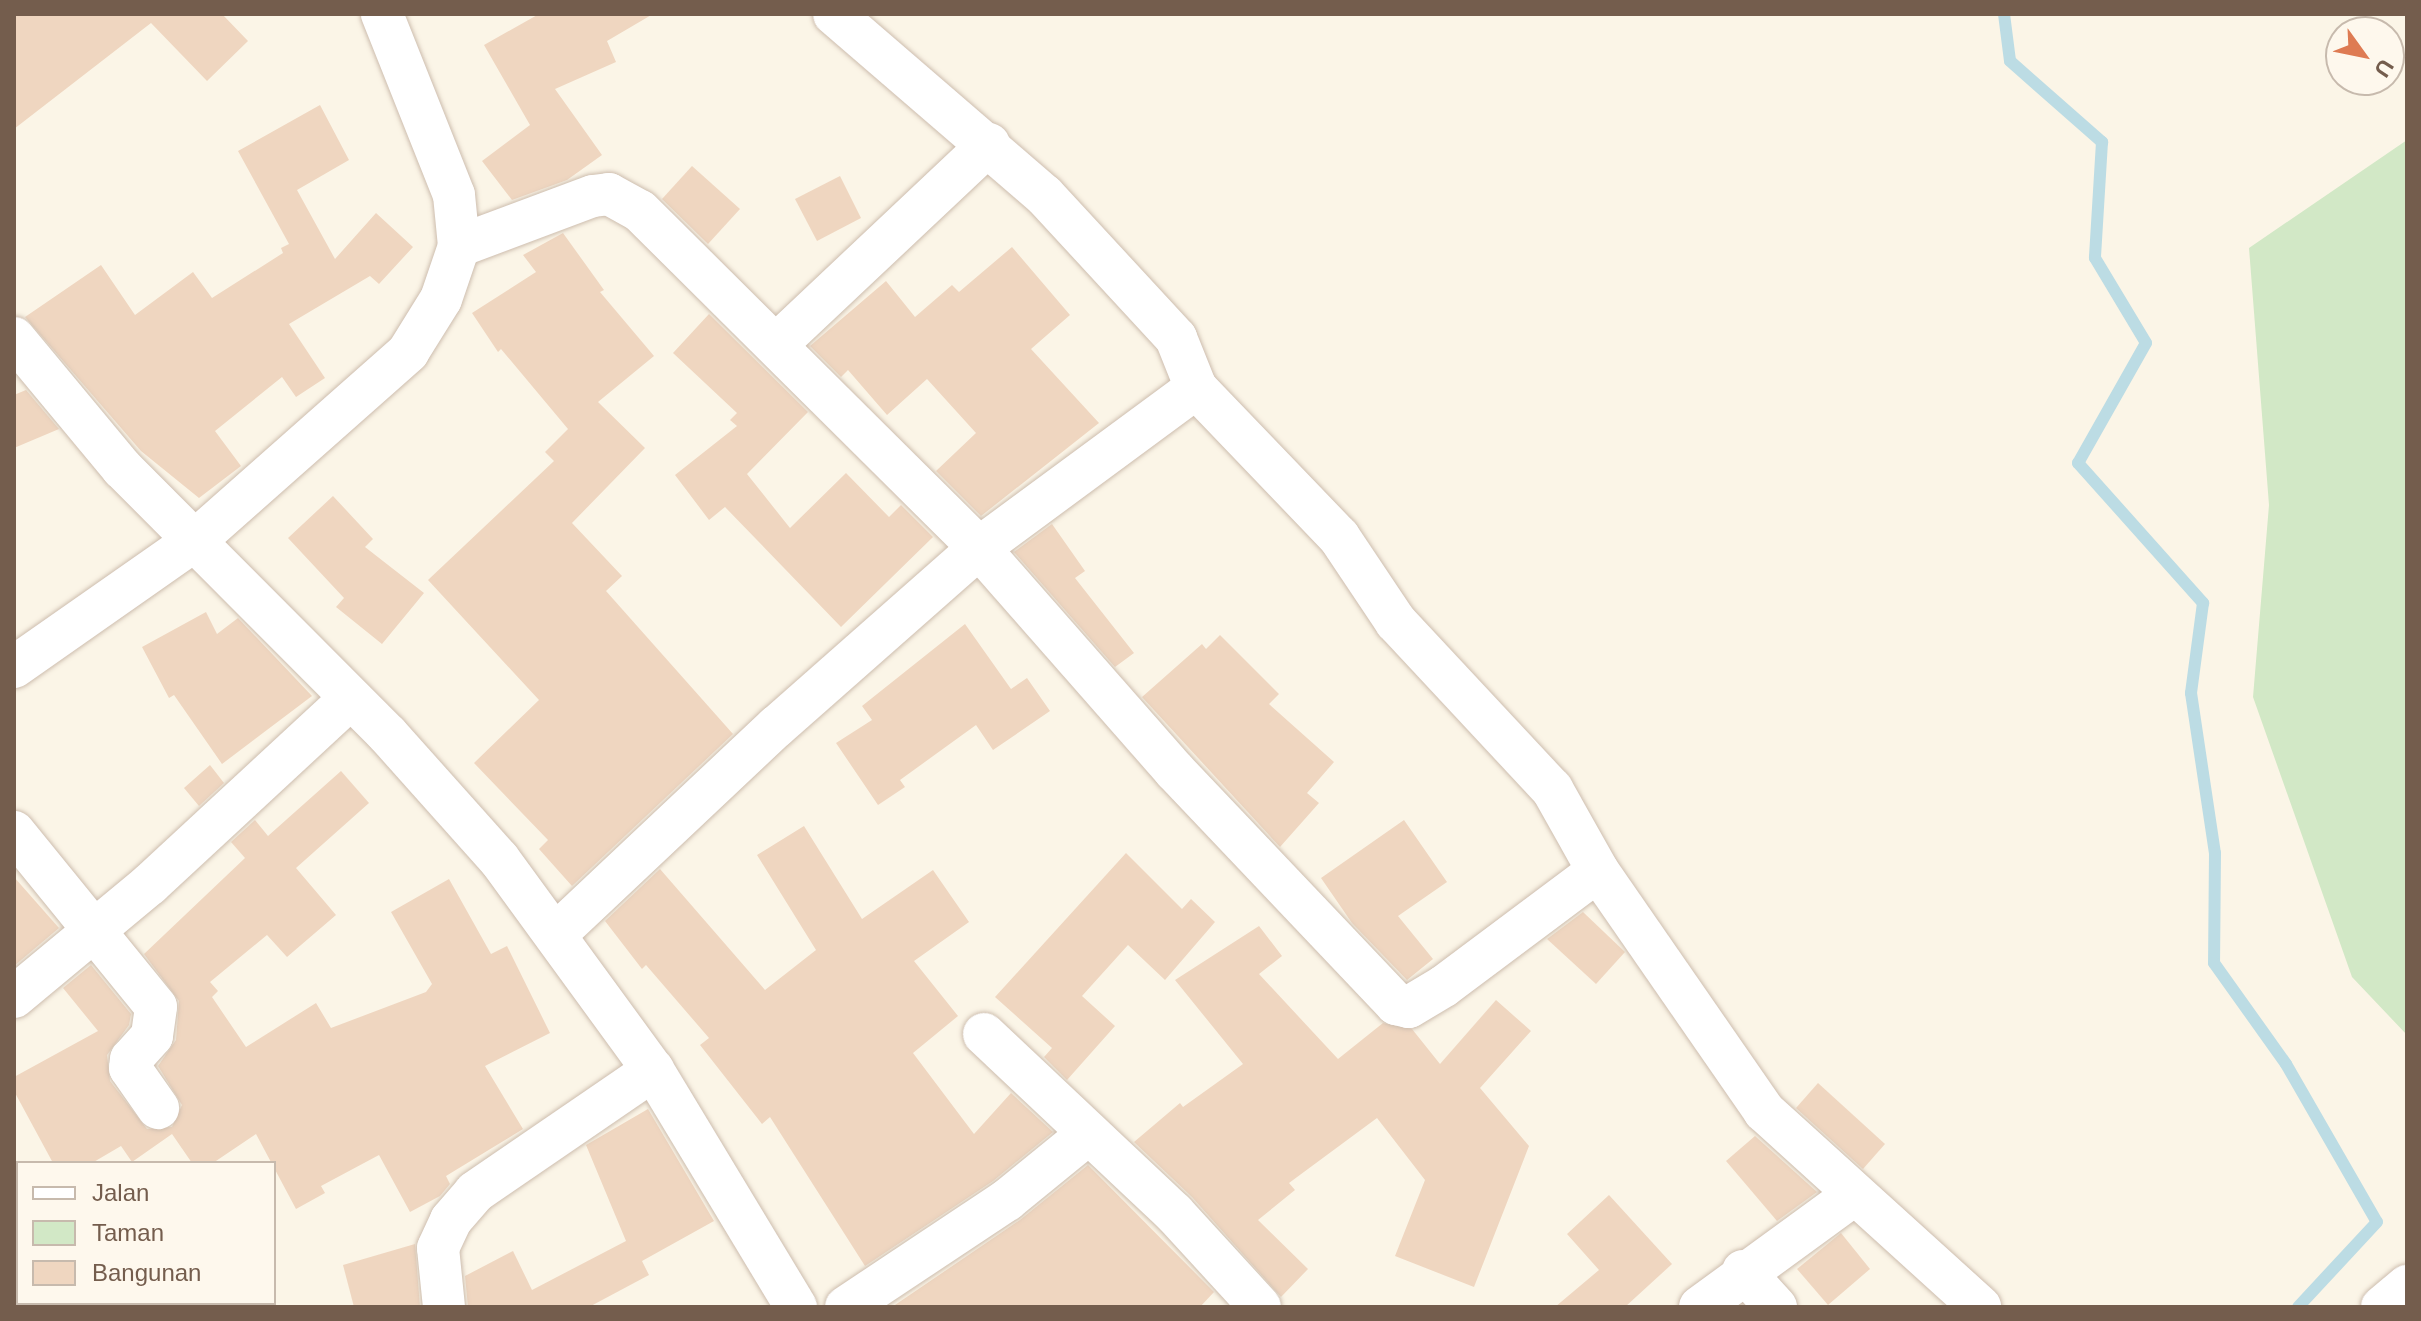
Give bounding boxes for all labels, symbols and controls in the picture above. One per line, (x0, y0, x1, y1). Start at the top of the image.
north arrow (2325, 16, 2405, 96)
text: U (2369, 55, 2399, 82)
legend (16, 1161, 276, 1305)
text: Jalan (92, 1179, 149, 1206)
text: Taman (92, 1219, 164, 1246)
text: Bangunan (92, 1259, 201, 1286)

